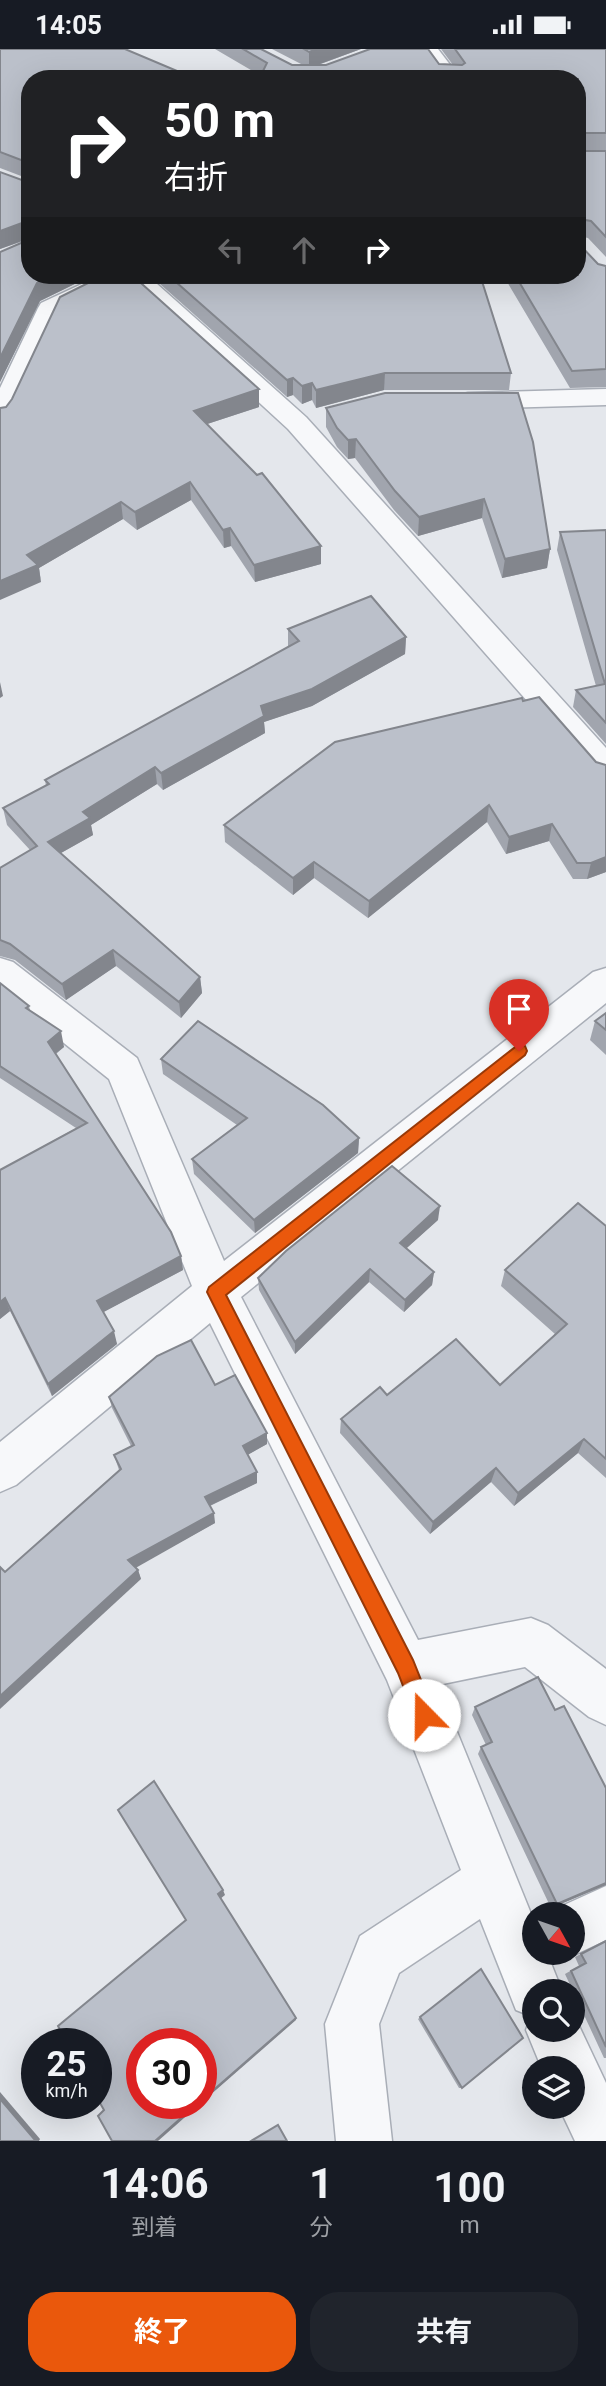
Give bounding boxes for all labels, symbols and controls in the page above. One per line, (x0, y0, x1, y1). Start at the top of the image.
text: 14:05 (35, 10, 102, 40)
text: 50 m (164, 92, 275, 149)
icon: right (49, 98, 140, 189)
text: 右折 (164, 158, 228, 196)
icon: left (212, 231, 250, 269)
icon: ahead (285, 231, 323, 269)
icon: right (358, 231, 396, 269)
pin (489, 979, 549, 1051)
icon: arrive (500, 990, 538, 1028)
position arrow (387, 1678, 461, 1752)
north arrow (522, 1902, 584, 1965)
map controls (522, 1902, 585, 2119)
button: search (522, 1979, 585, 2042)
speed limit sign: 30 (126, 2028, 217, 2119)
text: 25 (46, 2044, 87, 2085)
button: layers (522, 2056, 585, 2119)
text: km/h (45, 2080, 88, 2101)
text: 14:06 (100, 2159, 209, 2208)
text: 1 (309, 2159, 333, 2208)
text: 100 (433, 2163, 506, 2212)
text: m (459, 2212, 480, 2239)
text: 到着 (131, 2214, 177, 2241)
text: 分 (309, 2214, 332, 2241)
button: 終了 (28, 2292, 296, 2372)
button: 共有 (310, 2292, 578, 2372)

